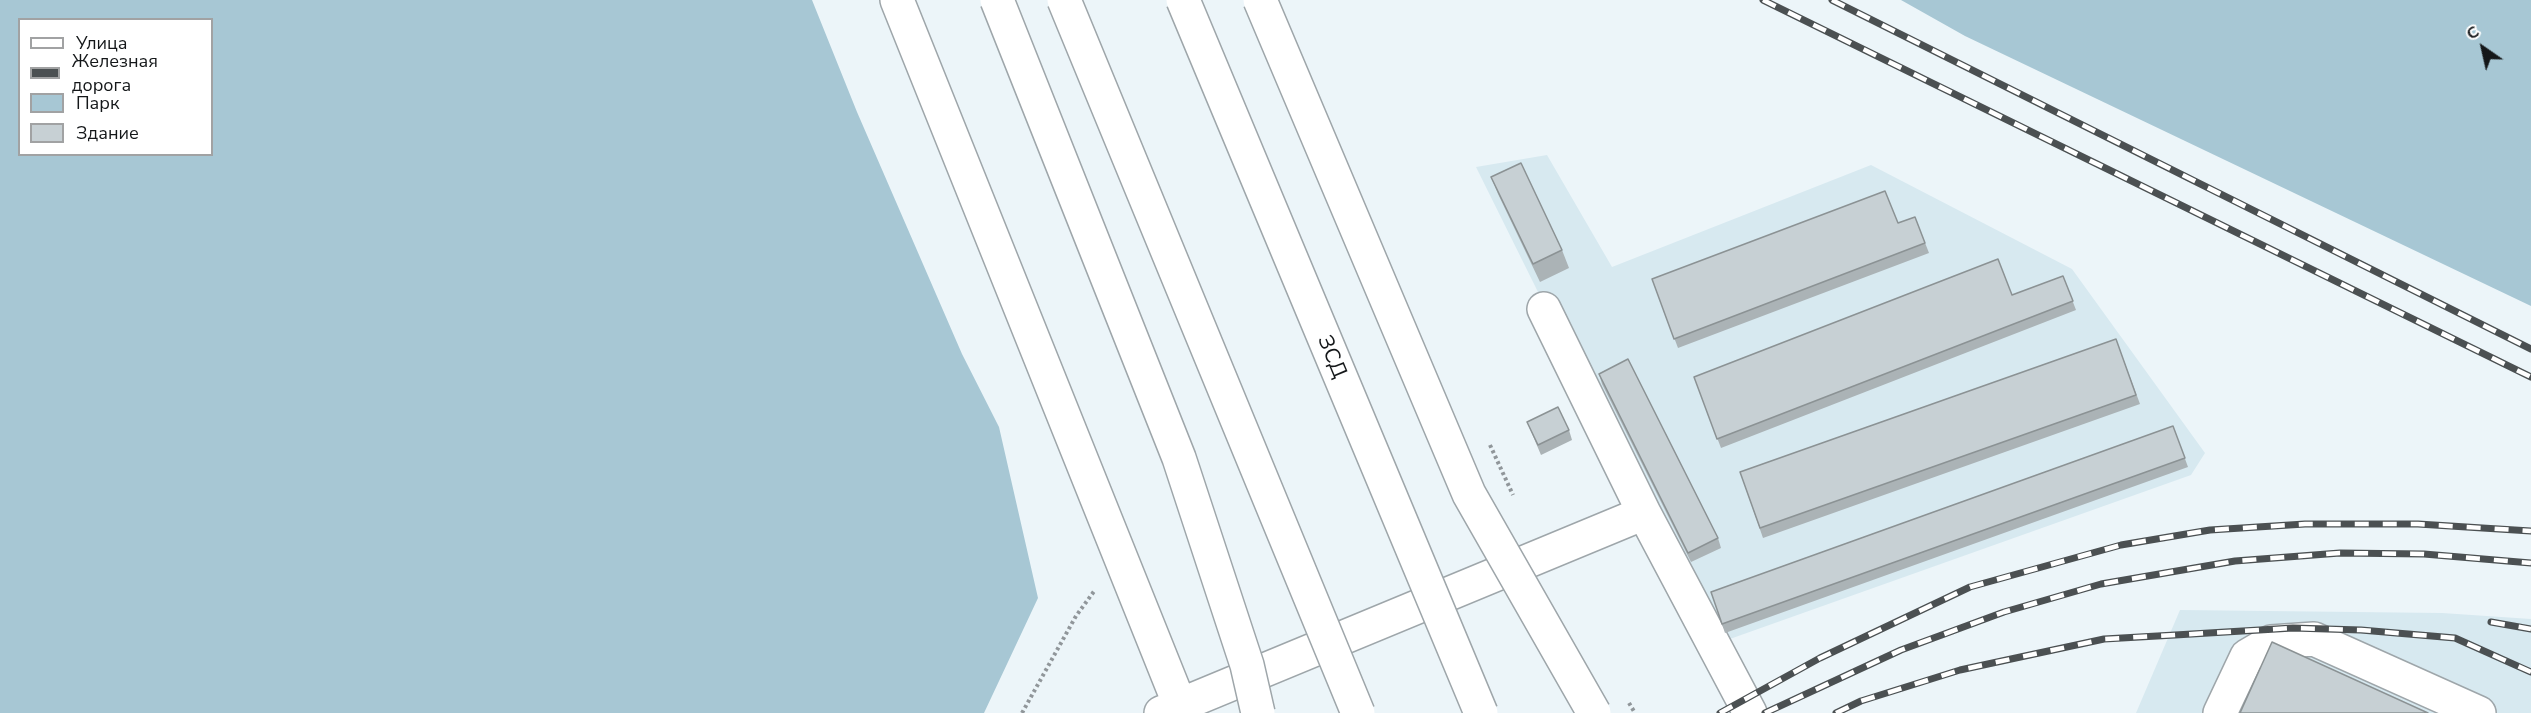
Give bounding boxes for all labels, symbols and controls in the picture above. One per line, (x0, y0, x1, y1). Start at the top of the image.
legend (18, 18, 213, 156)
north arrow (2453, 18, 2513, 78)
text: С (2462, 21, 2484, 45)
text: Улица (76, 31, 127, 55)
text: Железная дорога (72, 49, 158, 97)
text: Парк (76, 91, 119, 115)
text: Здание (76, 121, 139, 145)
street label: ЗСД (1311, 332, 1351, 382)

